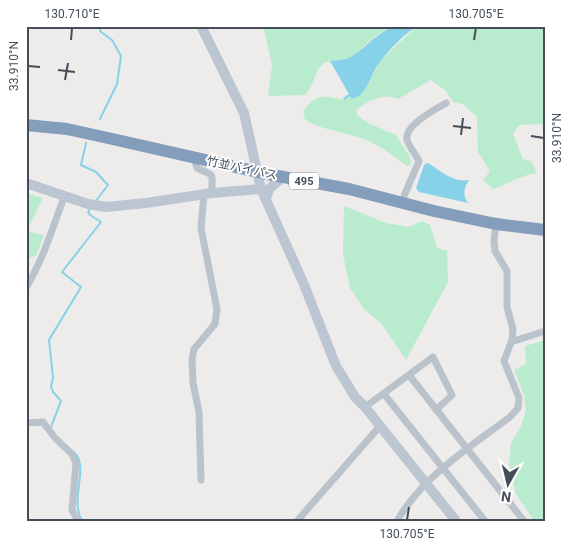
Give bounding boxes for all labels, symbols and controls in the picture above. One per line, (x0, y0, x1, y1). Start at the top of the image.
text: 130.710°E (45, 7, 100, 21)
text: 130.705°E (449, 7, 504, 21)
text: 33.910°N (7, 41, 21, 91)
text: 33.910°N (550, 113, 564, 163)
street label: 竹並バイパス (205, 154, 279, 182)
road number: 495 (289, 172, 319, 190)
north arrow (484, 460, 534, 510)
text: N (500, 488, 512, 505)
text: 130.705°E (380, 527, 435, 541)

